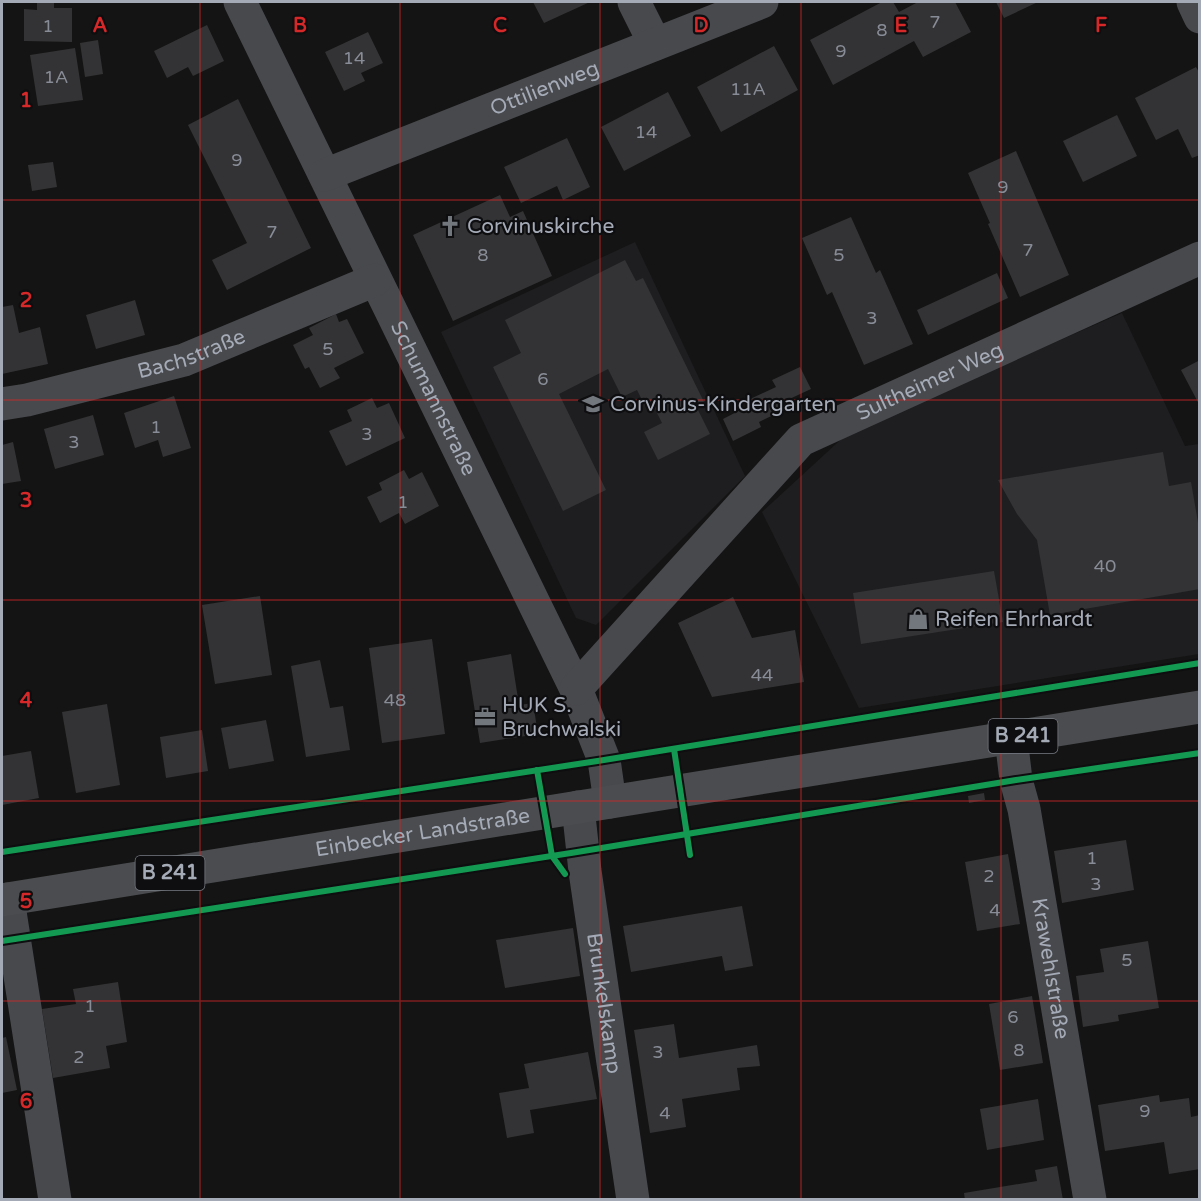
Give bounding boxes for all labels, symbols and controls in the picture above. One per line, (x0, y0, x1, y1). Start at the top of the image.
house number: 7 (929, 11, 941, 33)
text: A (93, 14, 108, 38)
text: B (293, 14, 307, 38)
text: C (493, 14, 507, 38)
text: D (693, 14, 709, 38)
text: E (895, 14, 908, 38)
text: F (1095, 14, 1107, 38)
house number: 1 (42, 15, 54, 37)
house number: 8 (876, 19, 888, 41)
house number: 9 (835, 40, 847, 62)
house number: 14 (343, 47, 365, 69)
street label: Ottilienweg (486, 55, 602, 121)
house number: 1A (44, 66, 68, 88)
house number: 11A (730, 78, 766, 100)
text: 1 (20, 89, 32, 113)
house number: 14 (635, 121, 657, 143)
house number: 9 (231, 149, 243, 171)
house number: 9 (997, 176, 1009, 198)
church icon: Corvinuskirche (438, 214, 462, 238)
place label: Corvinuskirche (467, 214, 614, 239)
house number: 7 (266, 221, 278, 243)
house number: 7 (1022, 239, 1034, 261)
house number: 8 (477, 244, 489, 266)
house number: 5 (833, 244, 845, 266)
text: 2 (20, 289, 32, 313)
house number: 3 (866, 307, 878, 329)
street label: Schumannstraße (385, 317, 482, 480)
street label: Bachstraße (135, 323, 249, 384)
street label: Sultheimer Weg (852, 337, 1007, 426)
house number: 5 (322, 338, 334, 360)
house number: 6 (537, 368, 549, 390)
school or university icon: Corvinus-Kindergarten (581, 392, 605, 416)
place label: Corvinus-Kindergarten (610, 392, 836, 417)
house number: 1 (150, 416, 162, 438)
house number: 3 (361, 423, 373, 445)
house number: 3 (68, 431, 80, 453)
text: 3 (20, 489, 32, 513)
house number: 1 (397, 491, 409, 513)
house number: 40 (1094, 555, 1116, 577)
shop icon: Reifen Ehrhardt (906, 607, 930, 631)
place label: Reifen Ehrhardt (935, 607, 1092, 632)
house number: 44 (751, 664, 773, 686)
text: 4 (20, 689, 33, 713)
house number: 48 (384, 689, 406, 711)
place label: HUK S. Bruchwalski (502, 693, 621, 742)
office icon: HUK S. Bruchwalski (473, 705, 497, 729)
road number: B 241 (988, 719, 1058, 753)
street label: Einbecker Landstraße (313, 803, 532, 862)
house number: 1 (1086, 847, 1098, 869)
road number: B 241 (136, 856, 204, 890)
house number: 2 (983, 865, 995, 887)
house number: 3 (1090, 873, 1102, 895)
text: 5 (20, 890, 32, 914)
street label: Krawehlstraße (1027, 896, 1075, 1041)
house number: 4 (989, 899, 1001, 921)
street label: Brunkelskamp (582, 931, 627, 1075)
house number: 5 (1121, 949, 1133, 971)
house number: 1 (84, 995, 96, 1017)
house number: 6 (1007, 1006, 1019, 1028)
house number: 8 (1013, 1039, 1025, 1061)
house number: 3 (652, 1041, 664, 1063)
house number: 2 (73, 1046, 85, 1068)
text: 6 (20, 1090, 32, 1114)
house number: 9 (1139, 1100, 1151, 1122)
house number: 4 (659, 1102, 671, 1124)

